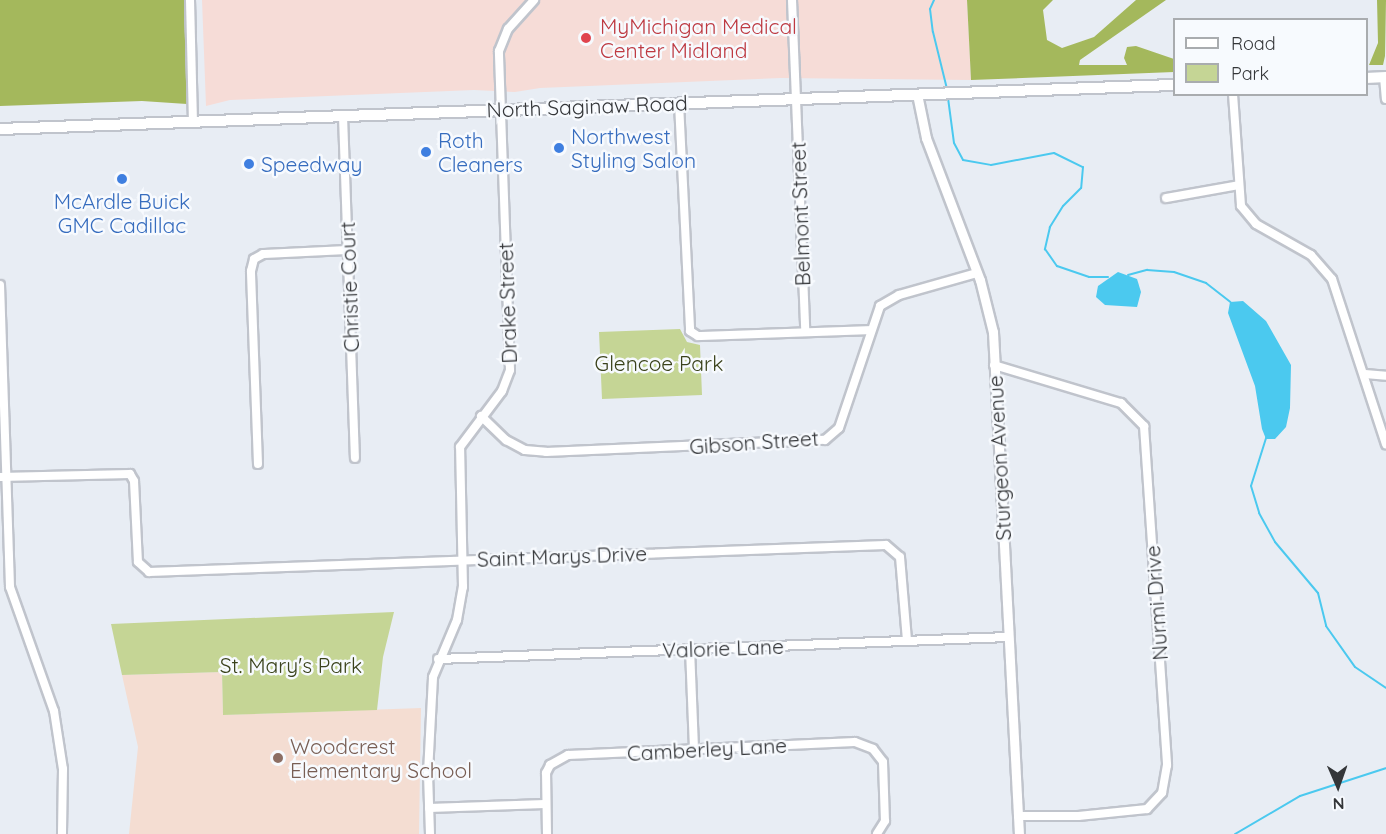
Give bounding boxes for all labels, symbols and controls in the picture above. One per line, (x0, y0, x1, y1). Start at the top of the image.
place label: MyMichigan Medical Center Midland (600, 13, 797, 63)
legend (1173, 18, 1368, 96)
marker: MyMichigan Medical Center Midland (577, 29, 595, 47)
text: Road (1231, 32, 1276, 55)
text: Park (1231, 62, 1269, 85)
street label: North Saginaw Road (486, 90, 688, 122)
place label: Northwest Styling Salon (571, 123, 696, 173)
place label: Roth Cleaners (438, 127, 523, 177)
marker: Northwest Styling Salon (552, 141, 566, 155)
street label: Belmont Street (785, 141, 815, 287)
marker: Roth Cleaners (419, 145, 433, 159)
place label: Speedway (261, 151, 363, 177)
marker: Speedway (242, 157, 256, 171)
marker: McArdle Buick GMC Cadillac (115, 172, 129, 186)
place label: McArdle Buick GMC Cadillac (54, 188, 190, 238)
street label: Christie Court (334, 221, 364, 353)
street label: Drake Street (492, 242, 522, 364)
park label: Glencoe Park (595, 350, 723, 376)
street label: Sturgeon Avenue (982, 375, 1016, 541)
street label: Gibson Street (688, 425, 820, 459)
street label: Saint Marys Drive (477, 540, 647, 572)
street label: Nurmi Drive (1139, 545, 1173, 661)
street label: Valorie Lane (662, 633, 784, 663)
park label: St. Mary's Park (220, 652, 362, 678)
street label: Camberley Lane (626, 732, 788, 766)
place label: Woodcrest Elementary School (290, 733, 472, 783)
marker: Woodcrest Elementary School (271, 751, 285, 765)
north arrow (1308, 756, 1368, 816)
text: N (1332, 794, 1345, 814)

